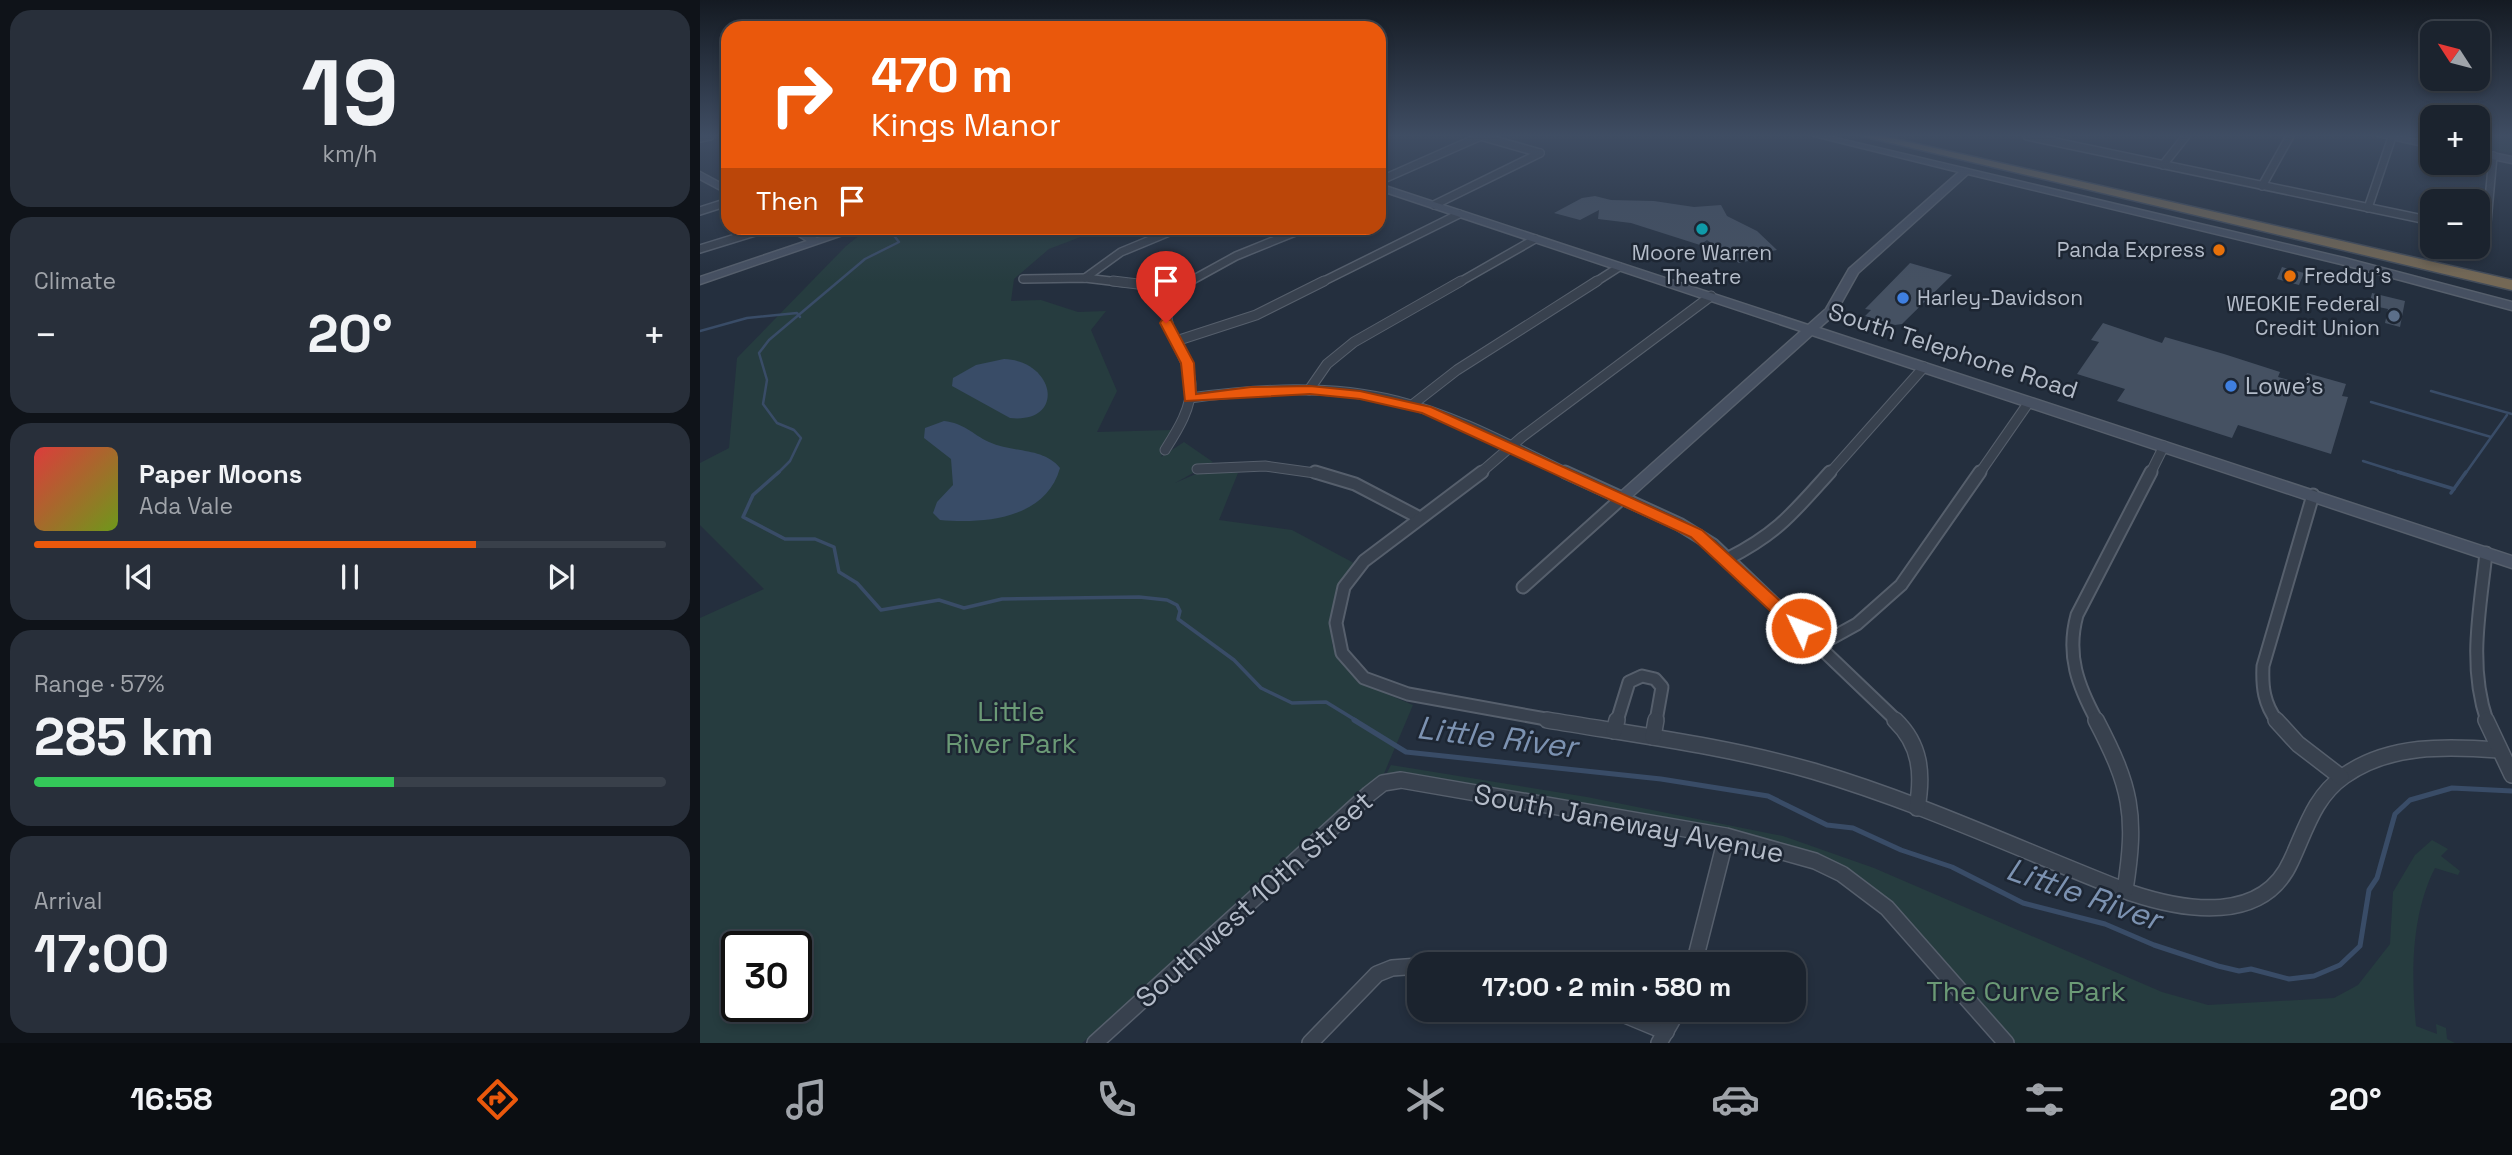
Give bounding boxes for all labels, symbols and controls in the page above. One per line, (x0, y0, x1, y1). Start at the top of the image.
north arrow (2420, 21, 2490, 91)
map controls (2420, 21, 2490, 259)
text: 19 (301, 35, 399, 152)
text: 470 m (871, 44, 1013, 106)
icon: right (756, 49, 847, 140)
text: Kings Manor (871, 105, 1061, 145)
button: + (2420, 105, 2490, 175)
text: km/h (323, 139, 377, 169)
icon: arrive (833, 182, 871, 220)
text: Then (756, 184, 819, 218)
button: − (2420, 189, 2490, 259)
marker: Moore Warren Theatre (1694, 221, 1710, 237)
place label: Panda Express (2057, 236, 2205, 263)
place label: Moore Warren Theatre (1632, 239, 1772, 290)
marker: Panda Express (2211, 242, 2227, 258)
pin (1136, 251, 1196, 323)
icon: arrive (1147, 262, 1185, 300)
place label: Freddy's (2304, 262, 2391, 289)
text: Climate (34, 266, 116, 296)
marker: Freddy's (2282, 268, 2298, 284)
place label: Harley-Davidson (1917, 284, 2083, 311)
marker: Harley-Davidson (1895, 290, 1911, 306)
place label: WEOKIE Federal Credit Union (2226, 290, 2380, 341)
street label: South Telephone Road (1824, 296, 2082, 406)
text: 20° (307, 301, 393, 367)
marker: WEOKIE Federal Credit Union (2386, 308, 2402, 324)
text: − (34, 311, 58, 359)
text: + (642, 311, 666, 359)
place label: Lowe's (2245, 370, 2324, 401)
marker: Lowe's (2223, 378, 2239, 394)
text: Paper Moons (139, 457, 302, 491)
text: Ada Vale (139, 491, 233, 521)
icon: previous (120, 558, 158, 596)
icon: pause (331, 558, 369, 596)
icon: next (542, 558, 580, 596)
position arrow (1764, 591, 1838, 665)
text: Range · 57% (34, 669, 165, 699)
park label: Little River Park (945, 693, 1077, 761)
text: 285 km (34, 704, 214, 770)
water label: Little River (1415, 707, 1582, 767)
street label: South Janeway Avenue (1471, 775, 1787, 871)
street label: Southwest 10th Street (1128, 783, 1380, 1015)
water label: Little River (2001, 849, 2169, 940)
text: Arrival (34, 886, 102, 916)
text: 17:00 (34, 921, 169, 987)
speed limit sign: 30 (721, 931, 812, 1022)
text: 17:00 · 2 min · 580 m (1482, 970, 1731, 1004)
park label: The Curve Park (1926, 973, 2126, 1009)
icon: directions (473, 1075, 522, 1124)
icon: music (782, 1075, 831, 1124)
icon: phone (1092, 1075, 1141, 1124)
icon: climate (1401, 1075, 1450, 1124)
icon: car (1711, 1075, 1760, 1124)
icon: filters (2020, 1075, 2069, 1124)
text: 16:58 (130, 1079, 212, 1119)
text: 20° (2329, 1079, 2382, 1119)

